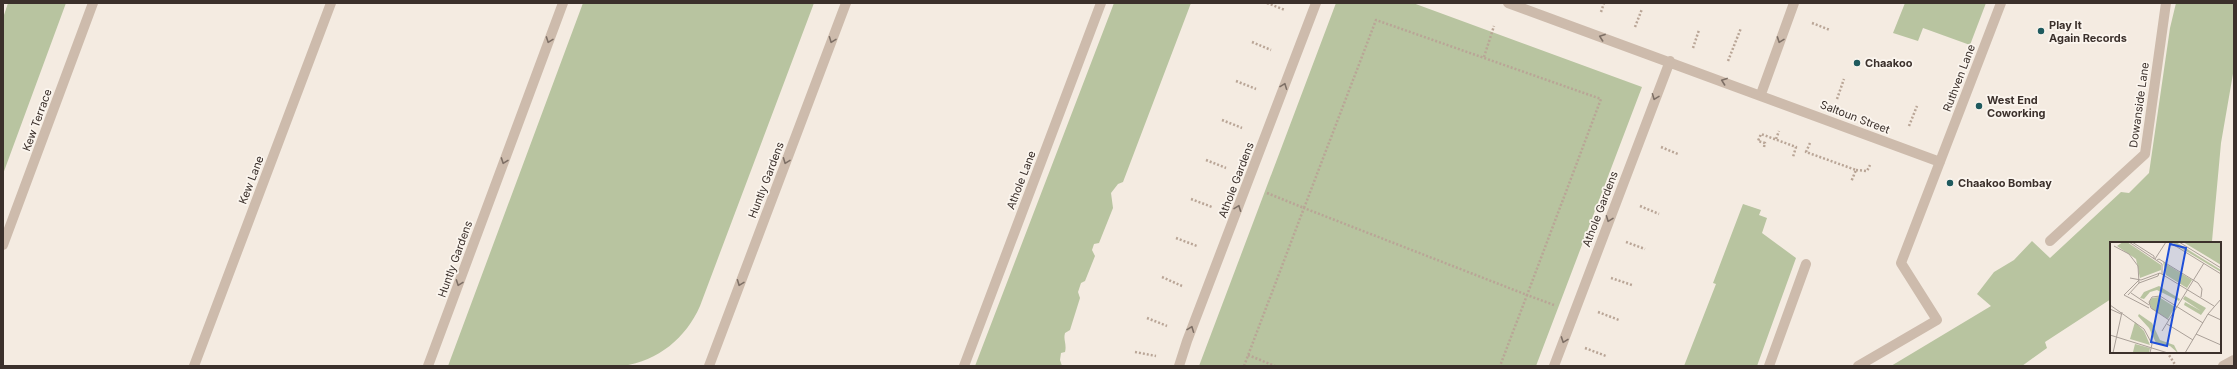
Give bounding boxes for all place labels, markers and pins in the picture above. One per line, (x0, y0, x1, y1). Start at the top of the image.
place label: Play It Again Records (2049, 18, 2127, 45)
marker: Play It Again Records (2036, 26, 2046, 36)
place label: Chaakoo (1865, 56, 1913, 70)
marker: Chaakoo (1852, 58, 1862, 68)
place label: West End Coworking (1987, 93, 2046, 120)
marker: West End Coworking (1974, 101, 1984, 111)
place label: Chaakoo Bombay (1958, 176, 2052, 190)
marker: Chaakoo Bombay (1945, 178, 1955, 188)

